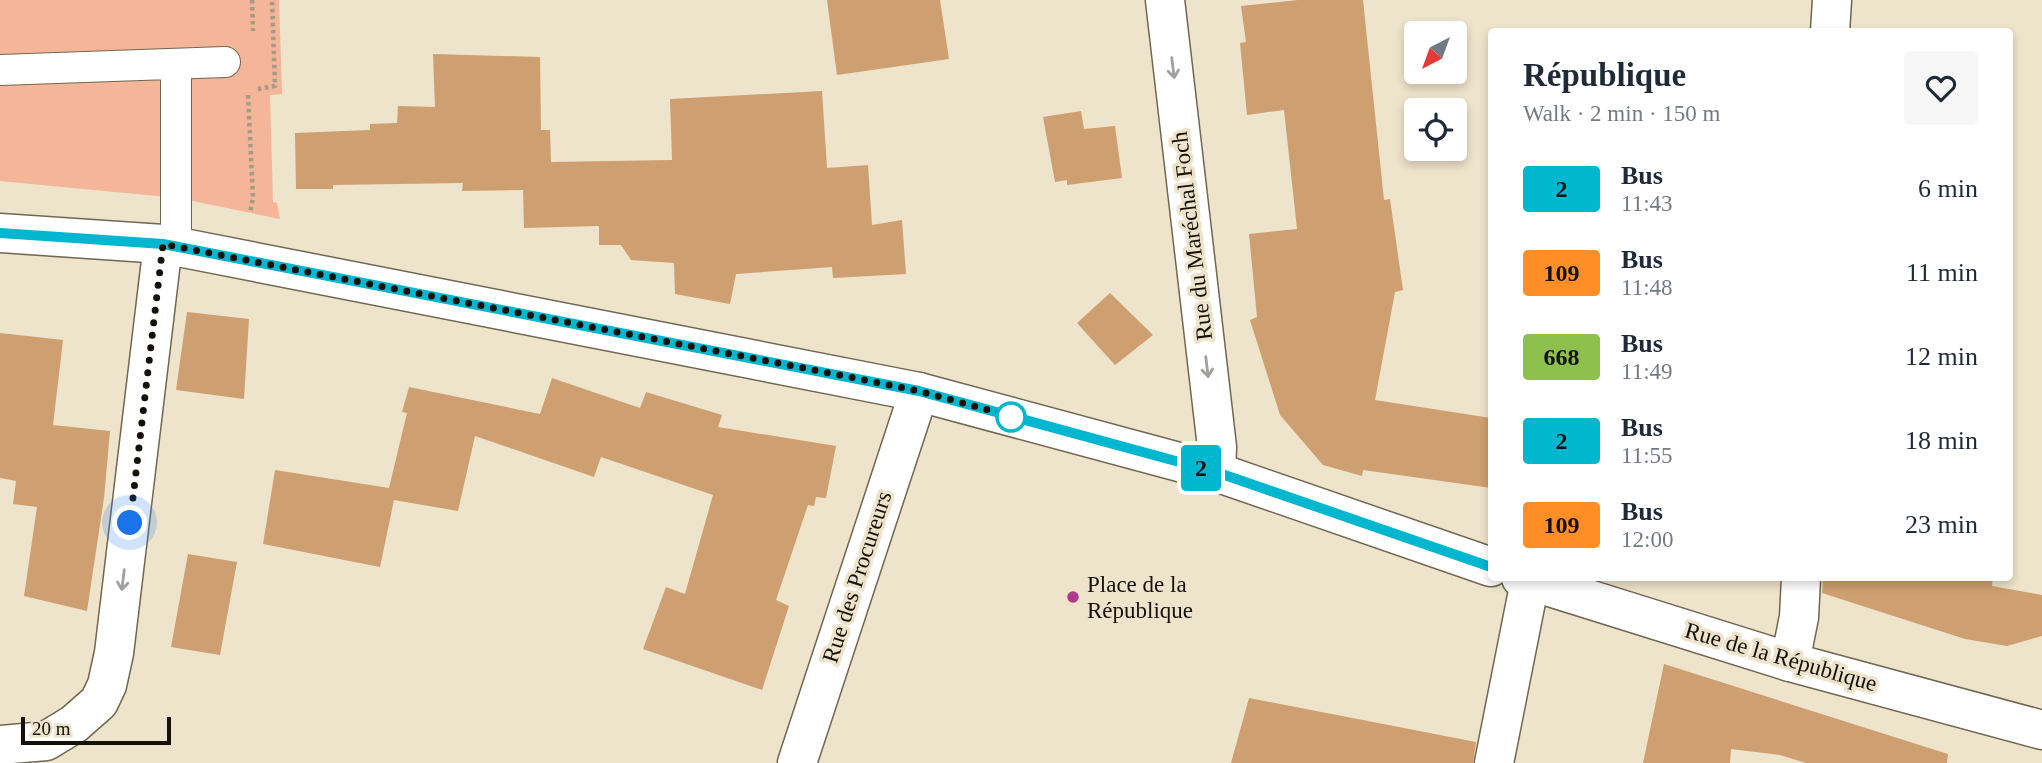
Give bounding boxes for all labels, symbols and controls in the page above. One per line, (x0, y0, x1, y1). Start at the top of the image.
north arrow (1404, 21, 1466, 84)
map controls (1404, 21, 1467, 161)
button: heart (1904, 51, 1978, 125)
one-way arrow (1167, 56, 1180, 79)
text: République (1523, 57, 1686, 93)
button: locate (1404, 98, 1467, 161)
text: Walk · 2 min · 150 m (1523, 101, 1720, 126)
street label: Rue du Maréchal Foch (1167, 130, 1217, 342)
text: Bus (1621, 161, 1663, 190)
text: 6 min (1918, 174, 1978, 203)
text: 2 (1556, 176, 1568, 202)
text: 11:43 (1621, 191, 1673, 216)
text: Bus (1621, 245, 1663, 274)
text: 11 min (1906, 258, 1978, 287)
text: 109 (1544, 260, 1580, 286)
text: 11:48 (1621, 275, 1673, 300)
text: Bus (1621, 329, 1663, 358)
text: 12 min (1905, 342, 1978, 371)
text: 668 (1544, 344, 1580, 370)
one-way arrow (1201, 355, 1214, 378)
text: 11:49 (1621, 359, 1673, 384)
unlabelled marker (996, 402, 1026, 432)
text: Bus (1621, 413, 1663, 442)
text: 18 min (1905, 426, 1978, 455)
text: 2 (1556, 428, 1568, 454)
text: 11:55 (1621, 443, 1673, 468)
line badge: 2 (1178, 445, 1224, 491)
text: 2 (1195, 455, 1207, 481)
street label: Rue des Procureurs (817, 488, 897, 666)
text: Bus (1621, 497, 1663, 526)
your location (112, 505, 147, 540)
text: 23 min (1905, 510, 1978, 539)
text: 109 (1544, 512, 1580, 538)
text: 12:00 (1621, 527, 1673, 552)
one-way arrow (117, 568, 130, 590)
place label: Place de la République (1087, 572, 1193, 623)
marker: Place de la République (1065, 589, 1081, 605)
street label: Rue de la République (1682, 618, 1880, 696)
scale bar (21, 714, 172, 746)
text: 20 m (32, 718, 71, 739)

